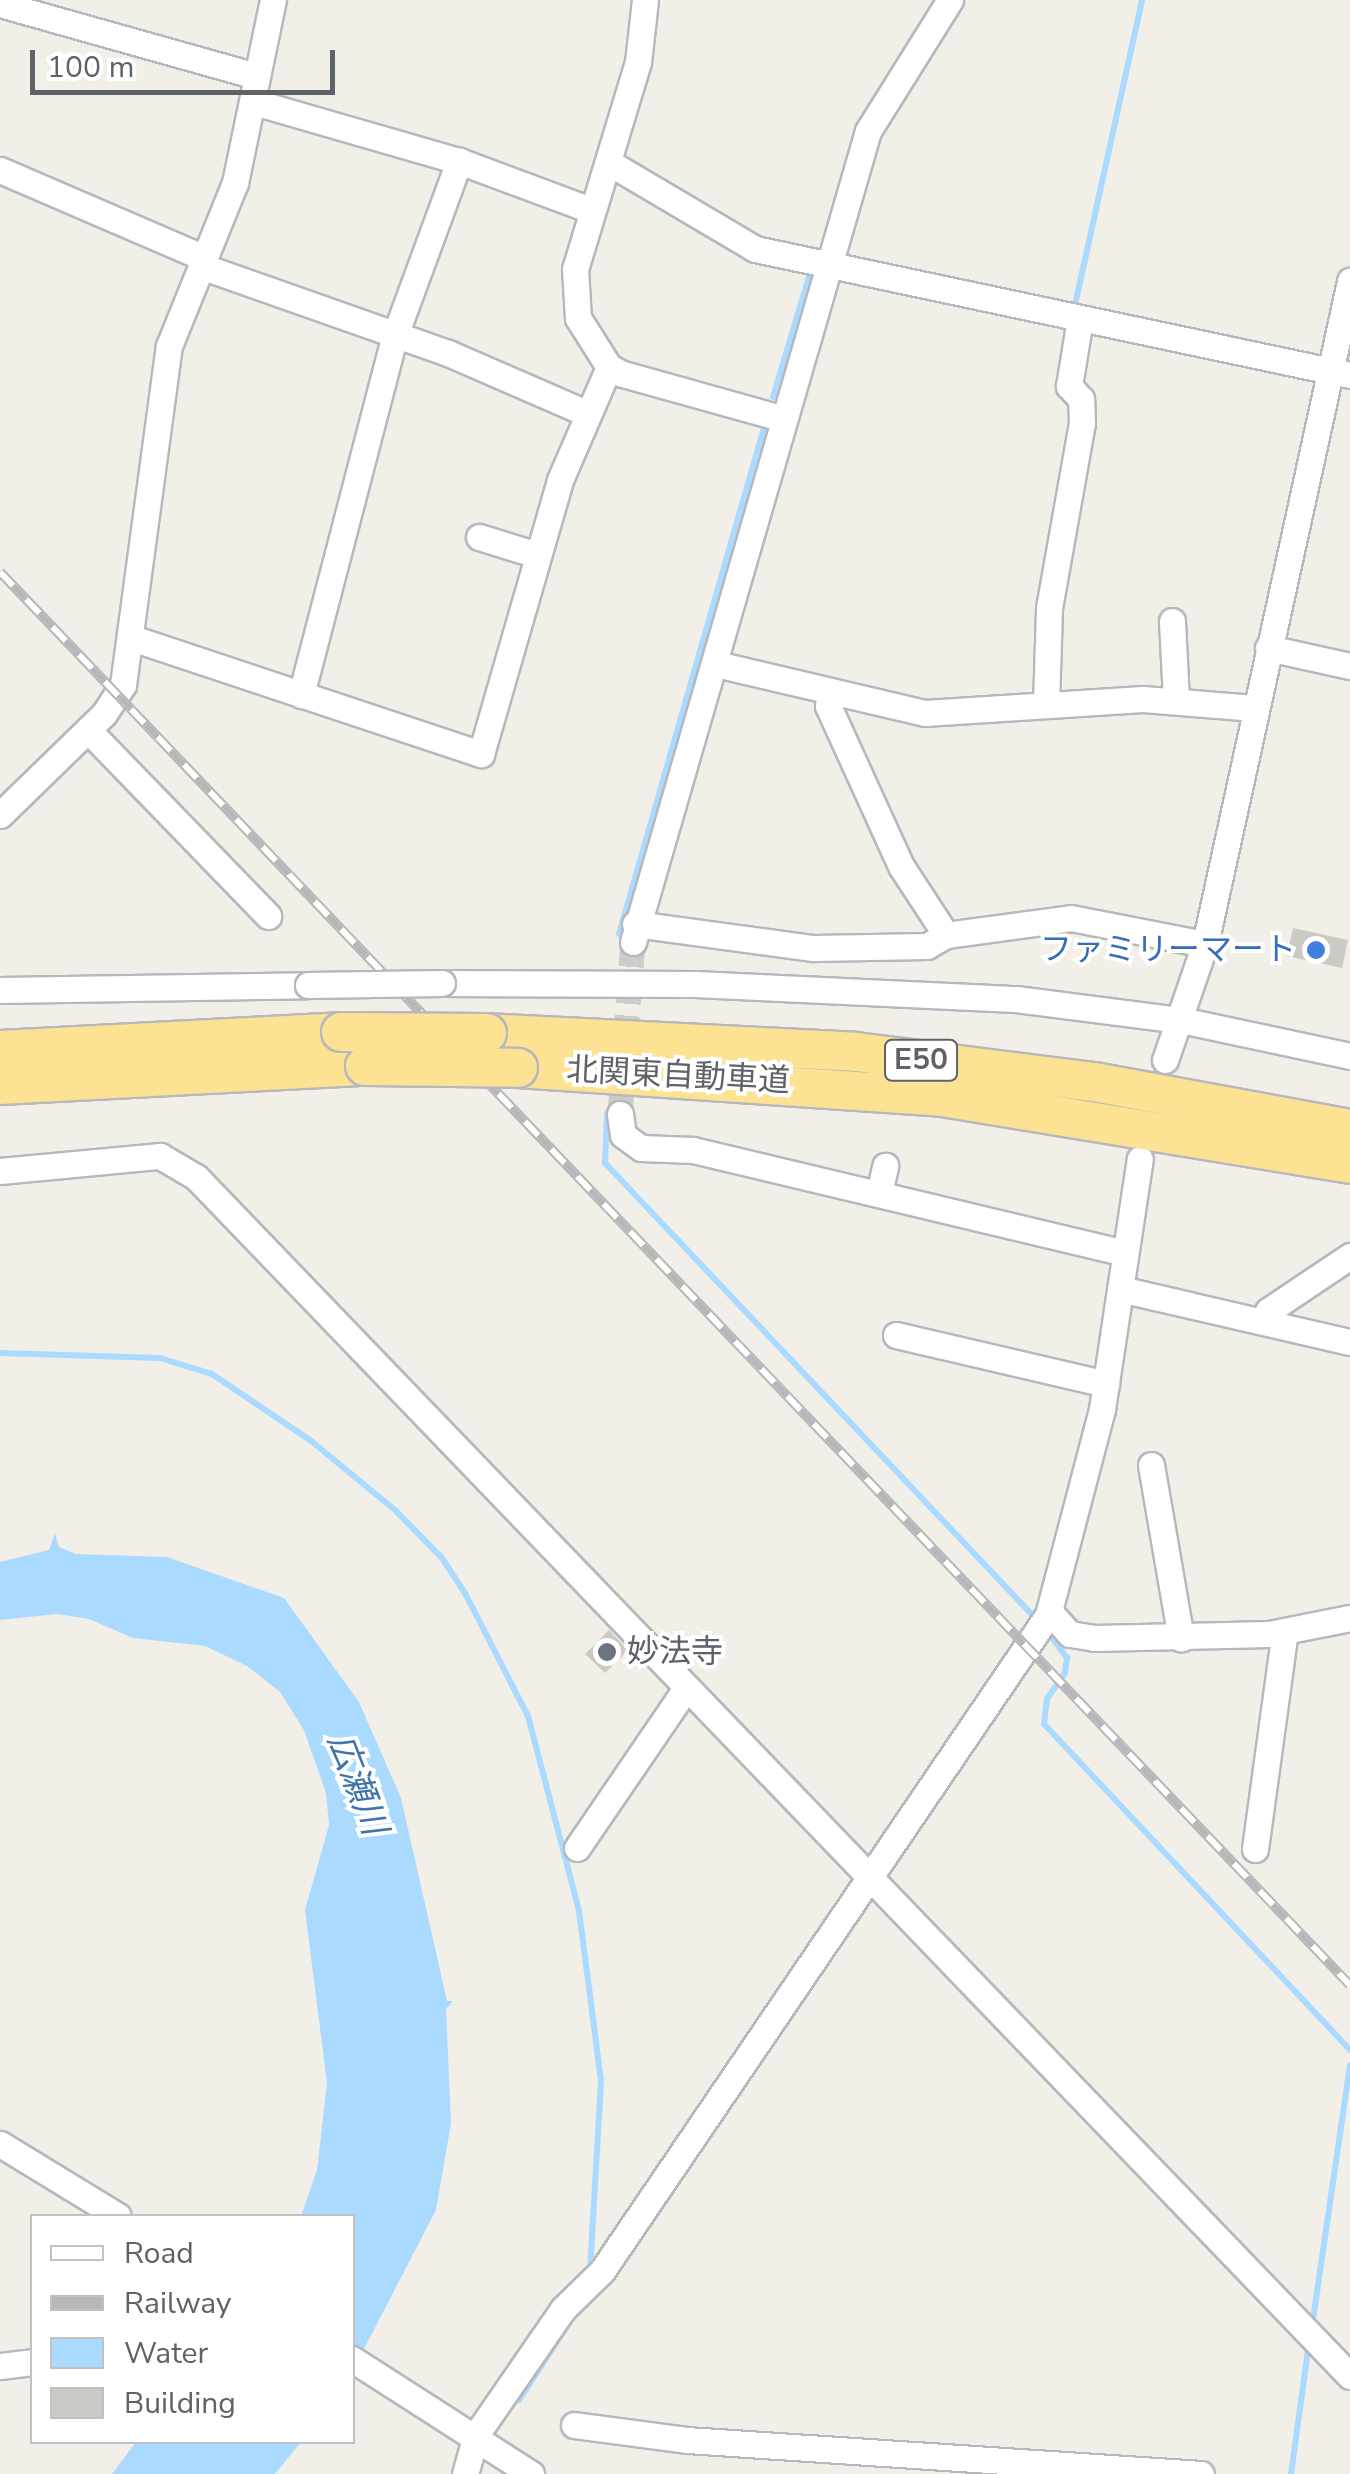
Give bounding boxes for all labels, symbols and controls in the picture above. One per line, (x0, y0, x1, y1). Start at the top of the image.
scale bar (35, 30, 340, 92)
text: 100 m (47, 47, 134, 88)
place label: ファミリーマート (1040, 931, 1296, 969)
marker: ファミリーマート (1305, 939, 1327, 961)
road number: E50 (884, 1035, 958, 1085)
street label: 北関東自動車道 (565, 1051, 791, 1101)
place label: 妙法寺 (627, 1633, 723, 1671)
marker: 妙法寺 (596, 1641, 618, 1663)
water label: 広瀬川 (319, 1727, 395, 1841)
legend (30, 2214, 355, 2444)
text: Road (124, 2233, 194, 2274)
text: Railway (124, 2283, 232, 2324)
text: Water (124, 2333, 208, 2374)
text: Building (124, 2383, 236, 2424)

